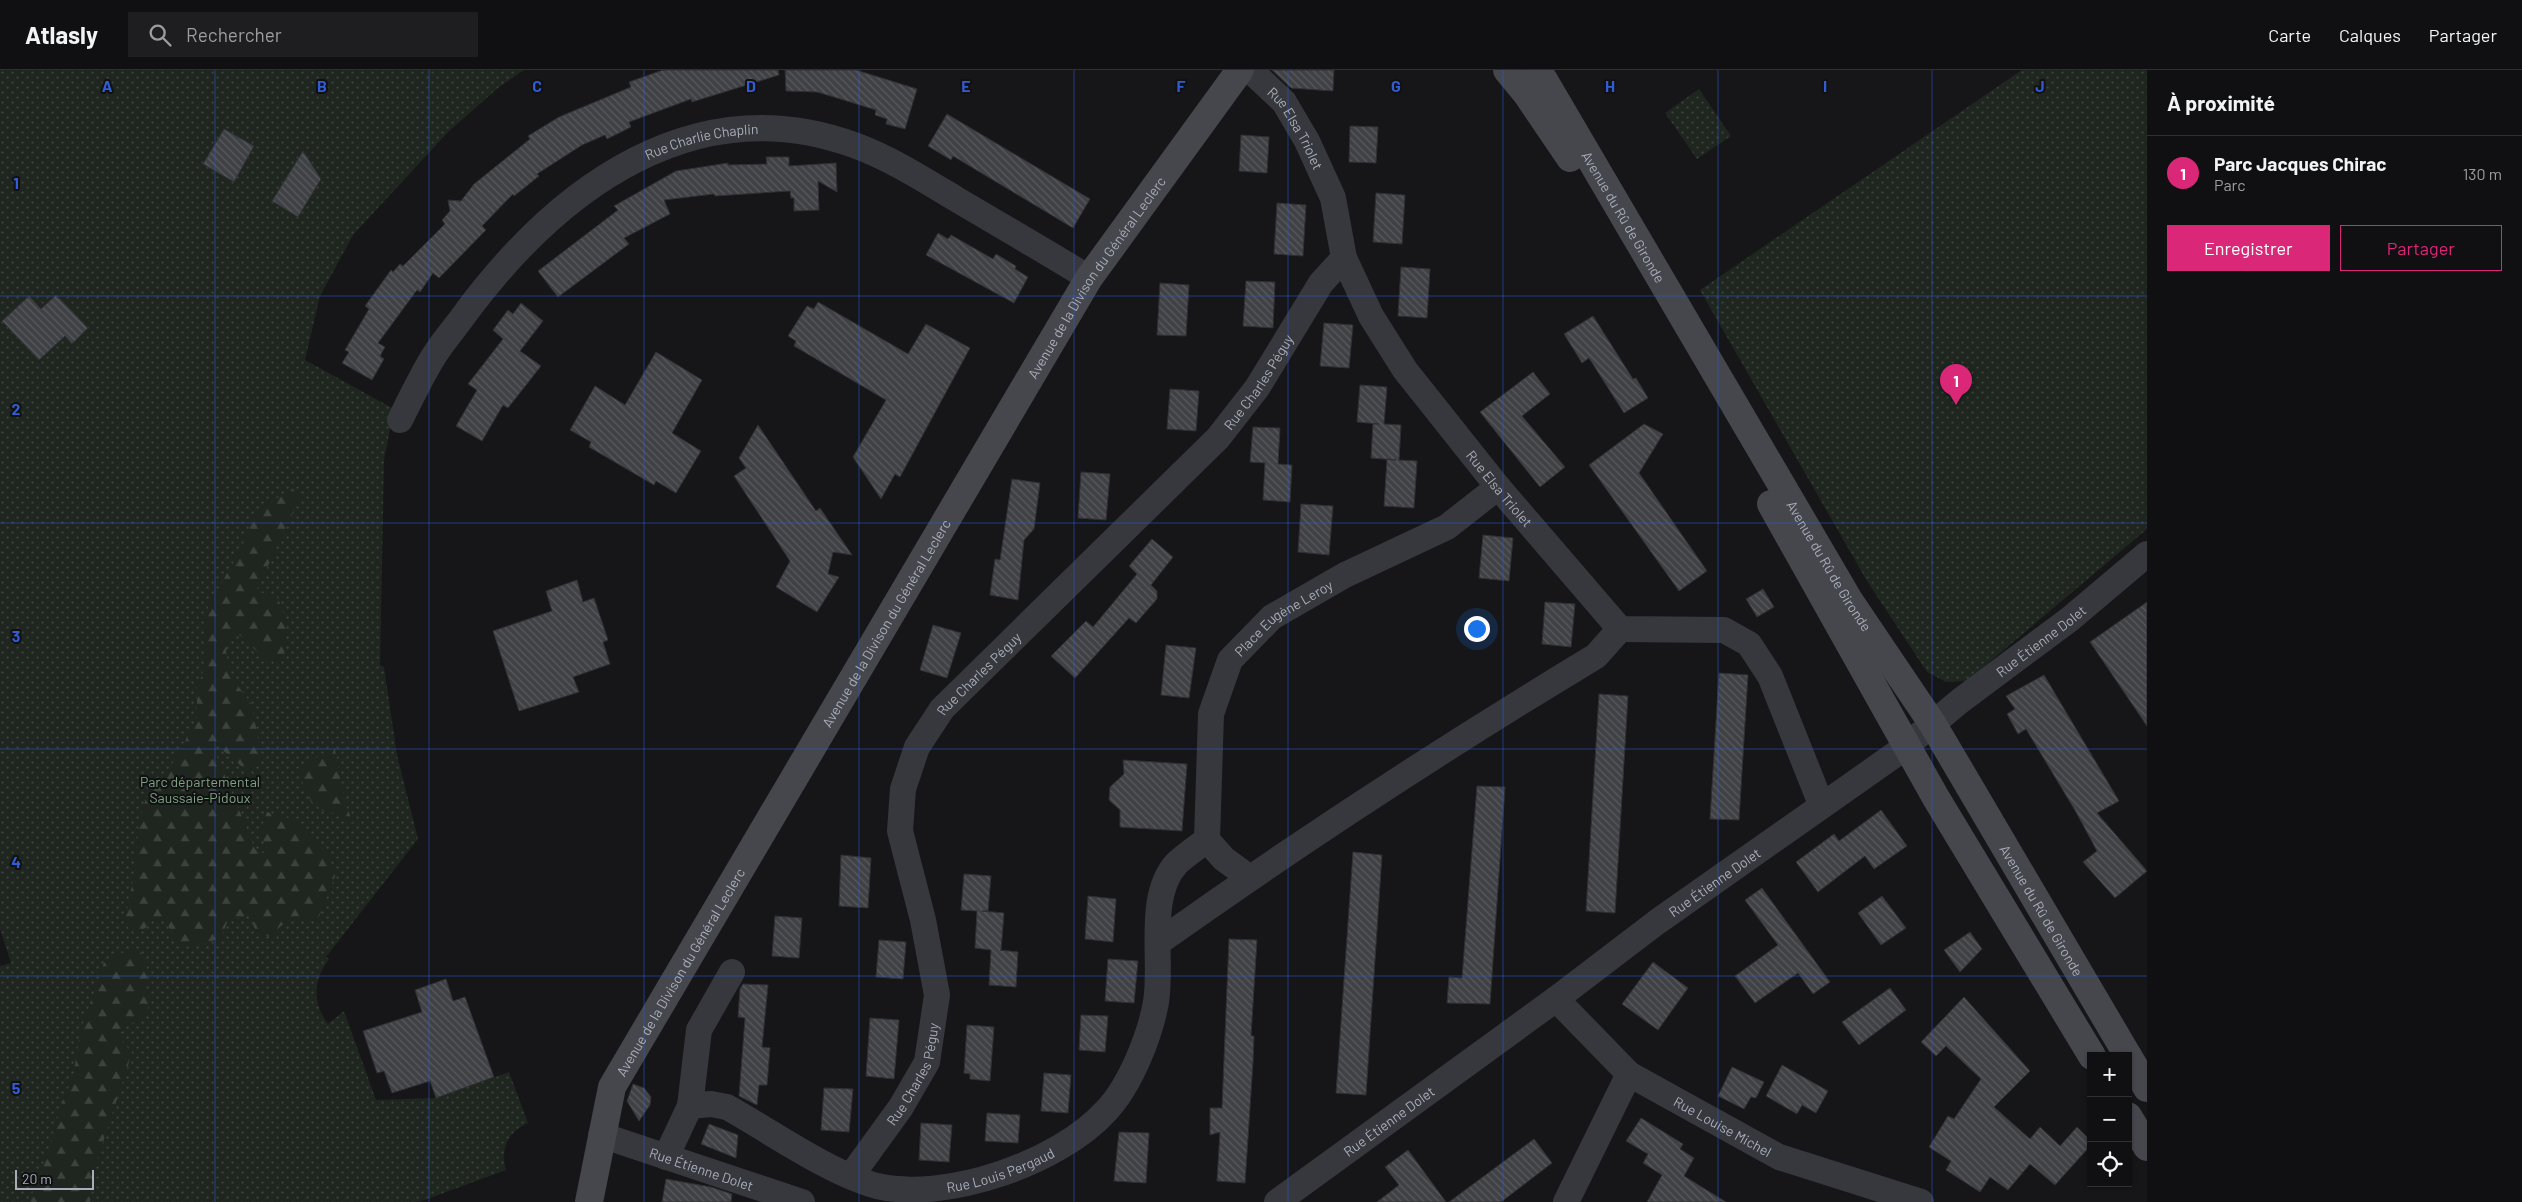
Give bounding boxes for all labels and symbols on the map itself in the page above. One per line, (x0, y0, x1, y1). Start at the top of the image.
text: A (102, 76, 113, 95)
text: B (317, 76, 327, 95)
text: C (532, 76, 542, 95)
text: D (746, 76, 756, 95)
text: E (961, 76, 971, 95)
text: F (1177, 76, 1186, 95)
text: G (1391, 76, 1401, 95)
text: H (1605, 76, 1615, 95)
text: I (1823, 76, 1827, 95)
text: J (2035, 76, 2045, 95)
street label: Rue Elsa Triolet (1265, 83, 1327, 172)
street label: Rue Charlie Chaplin (642, 120, 759, 163)
street label: Avenue du Rû de Gironde (1579, 148, 1669, 285)
text: 1 (13, 173, 19, 192)
street label: Avenue de la Divison du Général Leclerc (1023, 173, 1169, 381)
street label: Rue Charles Péguy (1219, 330, 1297, 433)
pin: 1 (1940, 364, 1972, 405)
text: 2 (12, 399, 21, 418)
street label: Rue Elsa Triolet (1463, 447, 1536, 530)
street label: Avenue du Rû de Gironde (1784, 497, 1876, 634)
street label: Avenue de la Divison du Général Leclerc (818, 516, 954, 730)
street label: Place Eugène Leroy (1230, 575, 1336, 659)
street label: Rue Étienne Dolet (1992, 601, 2089, 680)
your location (1464, 616, 1490, 642)
text: 3 (12, 626, 20, 645)
street label: Rue Charles Péguy (932, 628, 1025, 718)
park label: Parc départemental Saussaie-Pidoux (140, 773, 260, 806)
street label: Avenue du Rû de Gironde (1997, 841, 2087, 979)
street label: Rue Étienne Dolet (1665, 844, 1763, 920)
text: 4 (11, 852, 21, 871)
street label: Avenue de la Divison du Général Leclerc (612, 865, 748, 1079)
street label: Rue Charles Péguy (882, 1021, 941, 1128)
text: 5 (12, 1078, 21, 1097)
street label: Rue Étienne Dolet (1340, 1082, 1437, 1160)
street label: Rue Louise Michel (1671, 1092, 1775, 1160)
street label: Rue Étienne Dolet (647, 1143, 756, 1194)
street label: Rue Louis Pergaud (945, 1143, 1057, 1195)
scale bar (15, 1167, 94, 1190)

